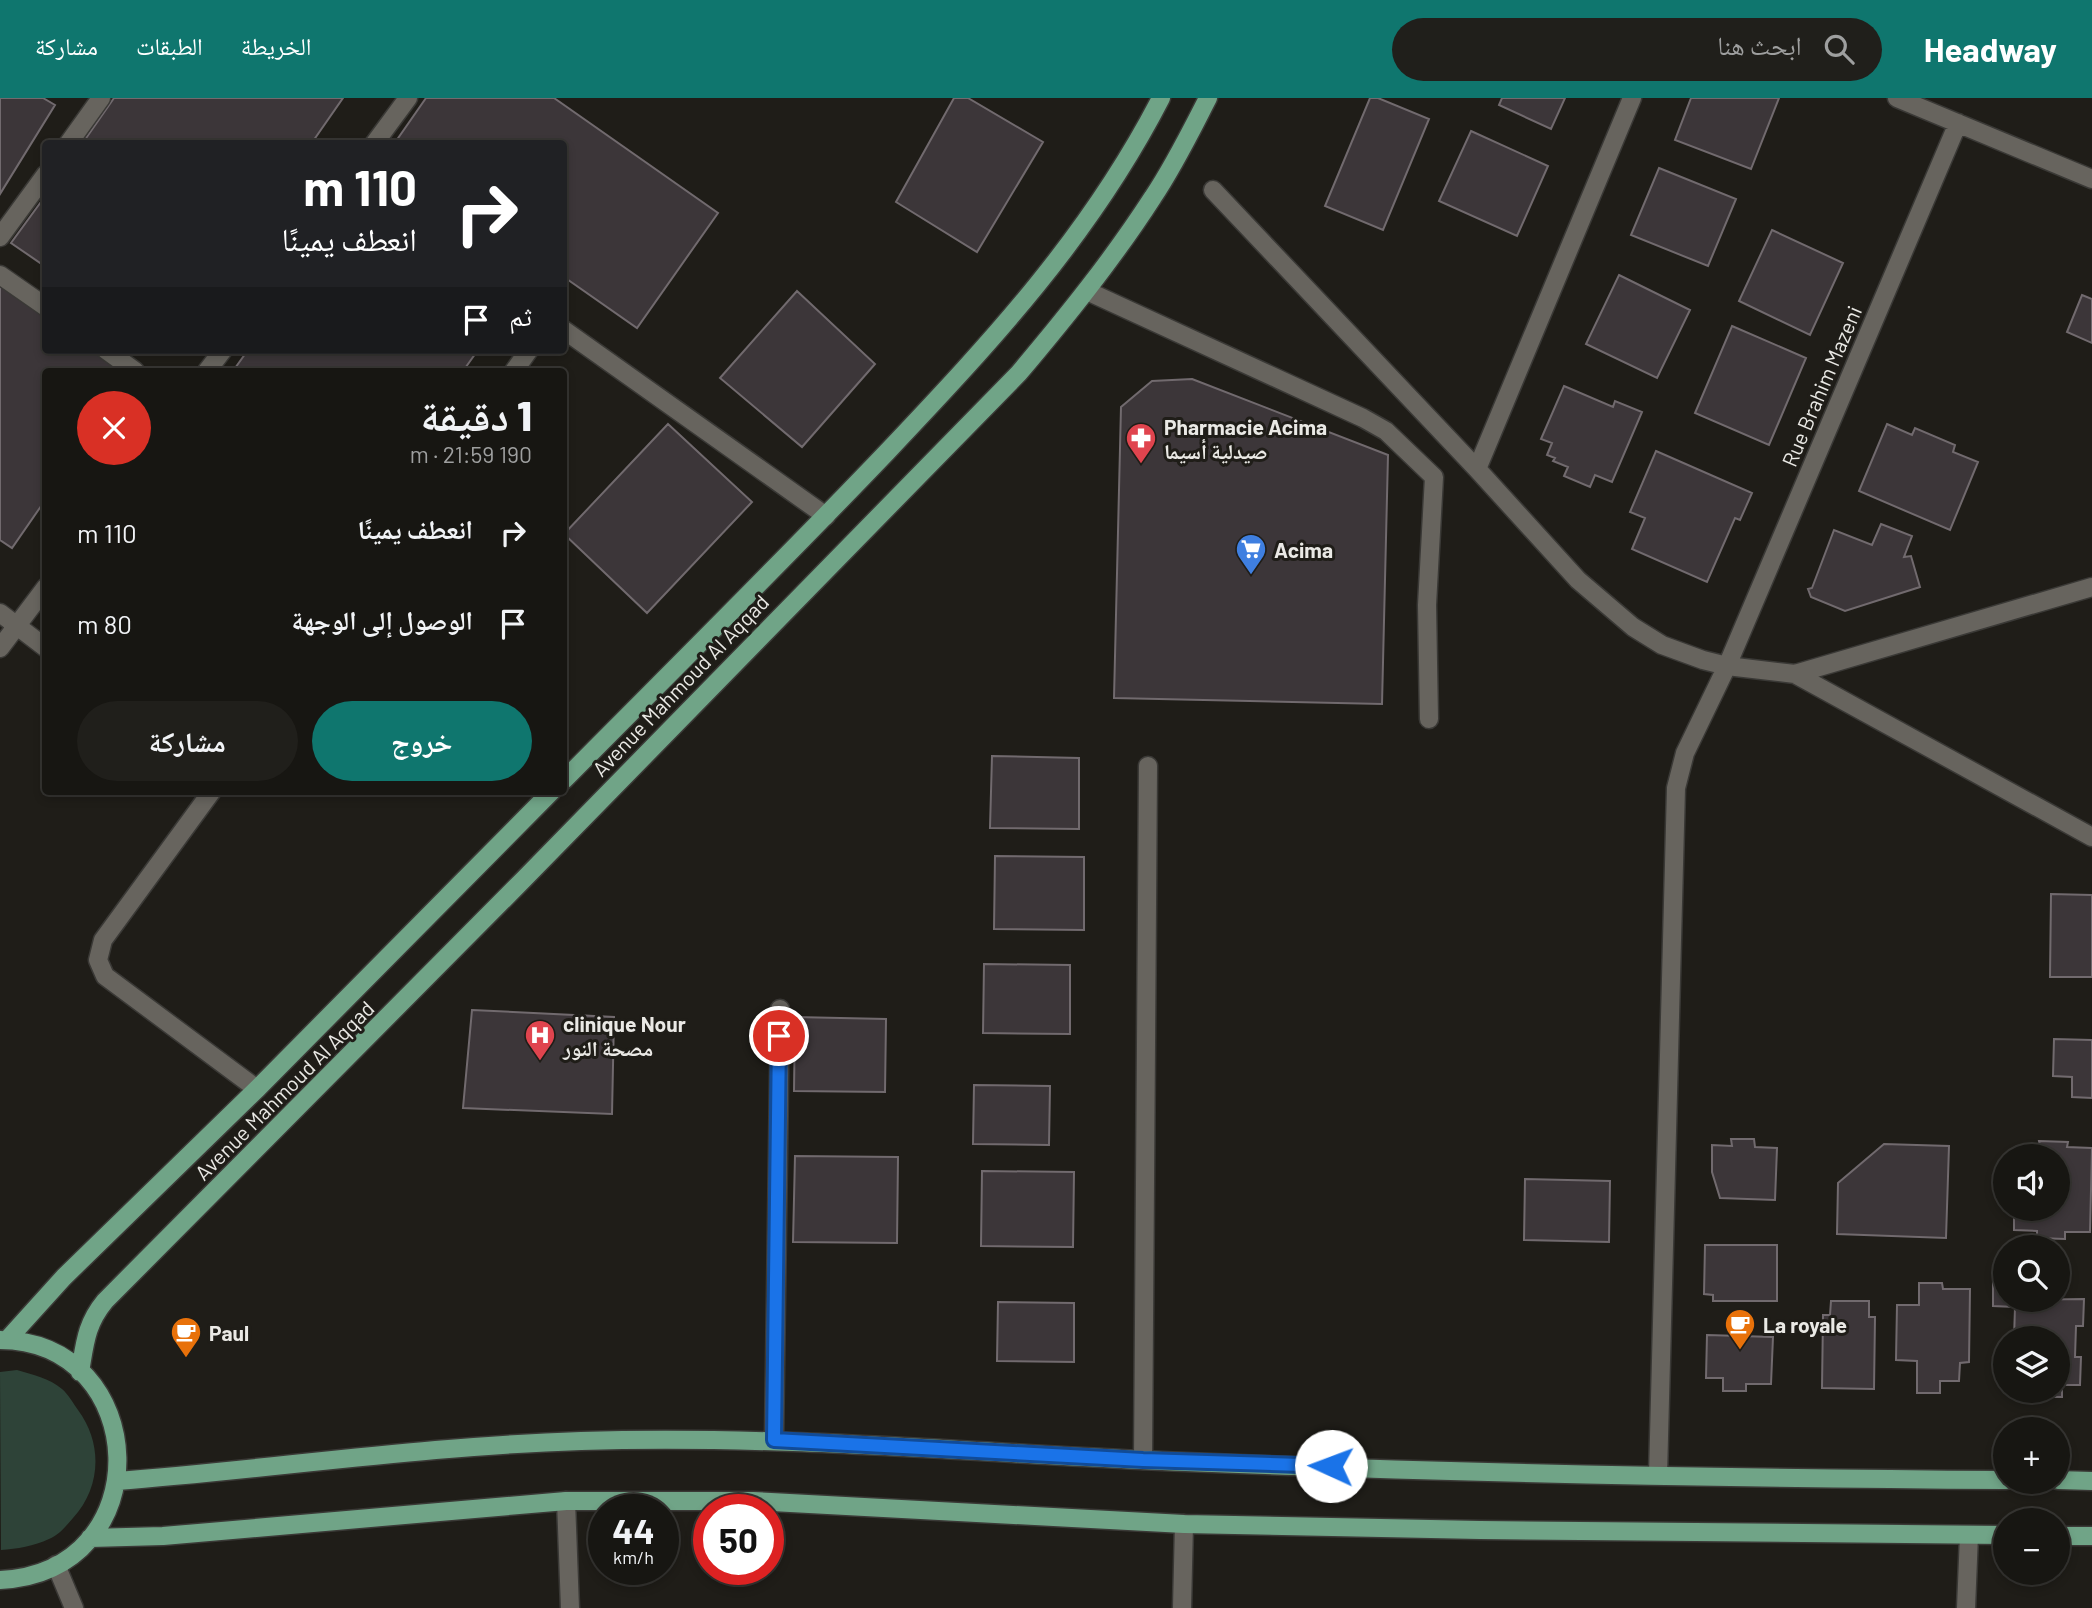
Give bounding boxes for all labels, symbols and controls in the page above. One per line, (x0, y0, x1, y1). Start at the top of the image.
search box (1392, 18, 1882, 81)
text: ابحث هنا (1717, 29, 1802, 60)
text: Headway (1924, 29, 2057, 69)
icon: search (1820, 30, 1858, 68)
text: مشاركة (35, 31, 98, 60)
text: الطبقات (136, 31, 203, 60)
text: الخريطة (241, 31, 311, 60)
text: 110 m (303, 157, 417, 216)
icon: right (441, 168, 532, 259)
text: انعطف يمينًا (282, 219, 417, 257)
text: ثم (509, 300, 532, 331)
icon: arrive (457, 301, 495, 339)
street label: Rue Brahim Mazeni (1776, 302, 1866, 470)
text: 1 دقيقة (420, 389, 532, 439)
button: close (77, 391, 151, 465)
place label: Pharmacie Acima صيدلية أسيما (1164, 414, 1327, 463)
pharmacy icon: Pharmacie Acima صيدلية أسيما (1124, 421, 1158, 465)
text: 190 m · 21:59 (410, 440, 532, 468)
text: انعطف يمينًا (358, 513, 473, 544)
icon: right (494, 514, 532, 552)
text: 110 m (77, 517, 137, 548)
supermarket icon: Acima (1234, 532, 1268, 576)
place label: Acima (1274, 537, 1333, 562)
street label: Avenue Mahmoud Al Aqqad (587, 589, 773, 781)
text: الوصول إلى الوجهة (292, 604, 473, 635)
icon: arrive (494, 605, 532, 643)
text: 80 m (77, 608, 132, 639)
button: مشاركة (77, 701, 298, 781)
button: خروج (312, 701, 532, 781)
street label: Avenue Mahmoud Al Aqqad (189, 995, 379, 1185)
pin (749, 1006, 809, 1066)
place label: clinique Nour مصحة النور (562, 1011, 686, 1061)
icon: arrive (760, 1017, 798, 1055)
hospital icon: clinique Nour مصحة النور (523, 1018, 557, 1062)
map controls (1993, 1144, 2070, 1585)
button: sound (1993, 1144, 2070, 1221)
button: search (1993, 1235, 2070, 1312)
cafe icon: La royale (1723, 1307, 1757, 1351)
place label: La royale (1763, 1312, 1847, 1337)
cafe icon: Paul (169, 1315, 203, 1359)
place label: Paul (209, 1320, 249, 1345)
button: layers (1993, 1326, 2070, 1403)
button: + (1993, 1417, 2070, 1494)
position arrow (1294, 1429, 1368, 1503)
speed limit sign: 50 (693, 1494, 784, 1585)
button: − (1993, 1508, 2070, 1585)
text: 44 (612, 1509, 655, 1551)
text: km/h (613, 1546, 654, 1568)

